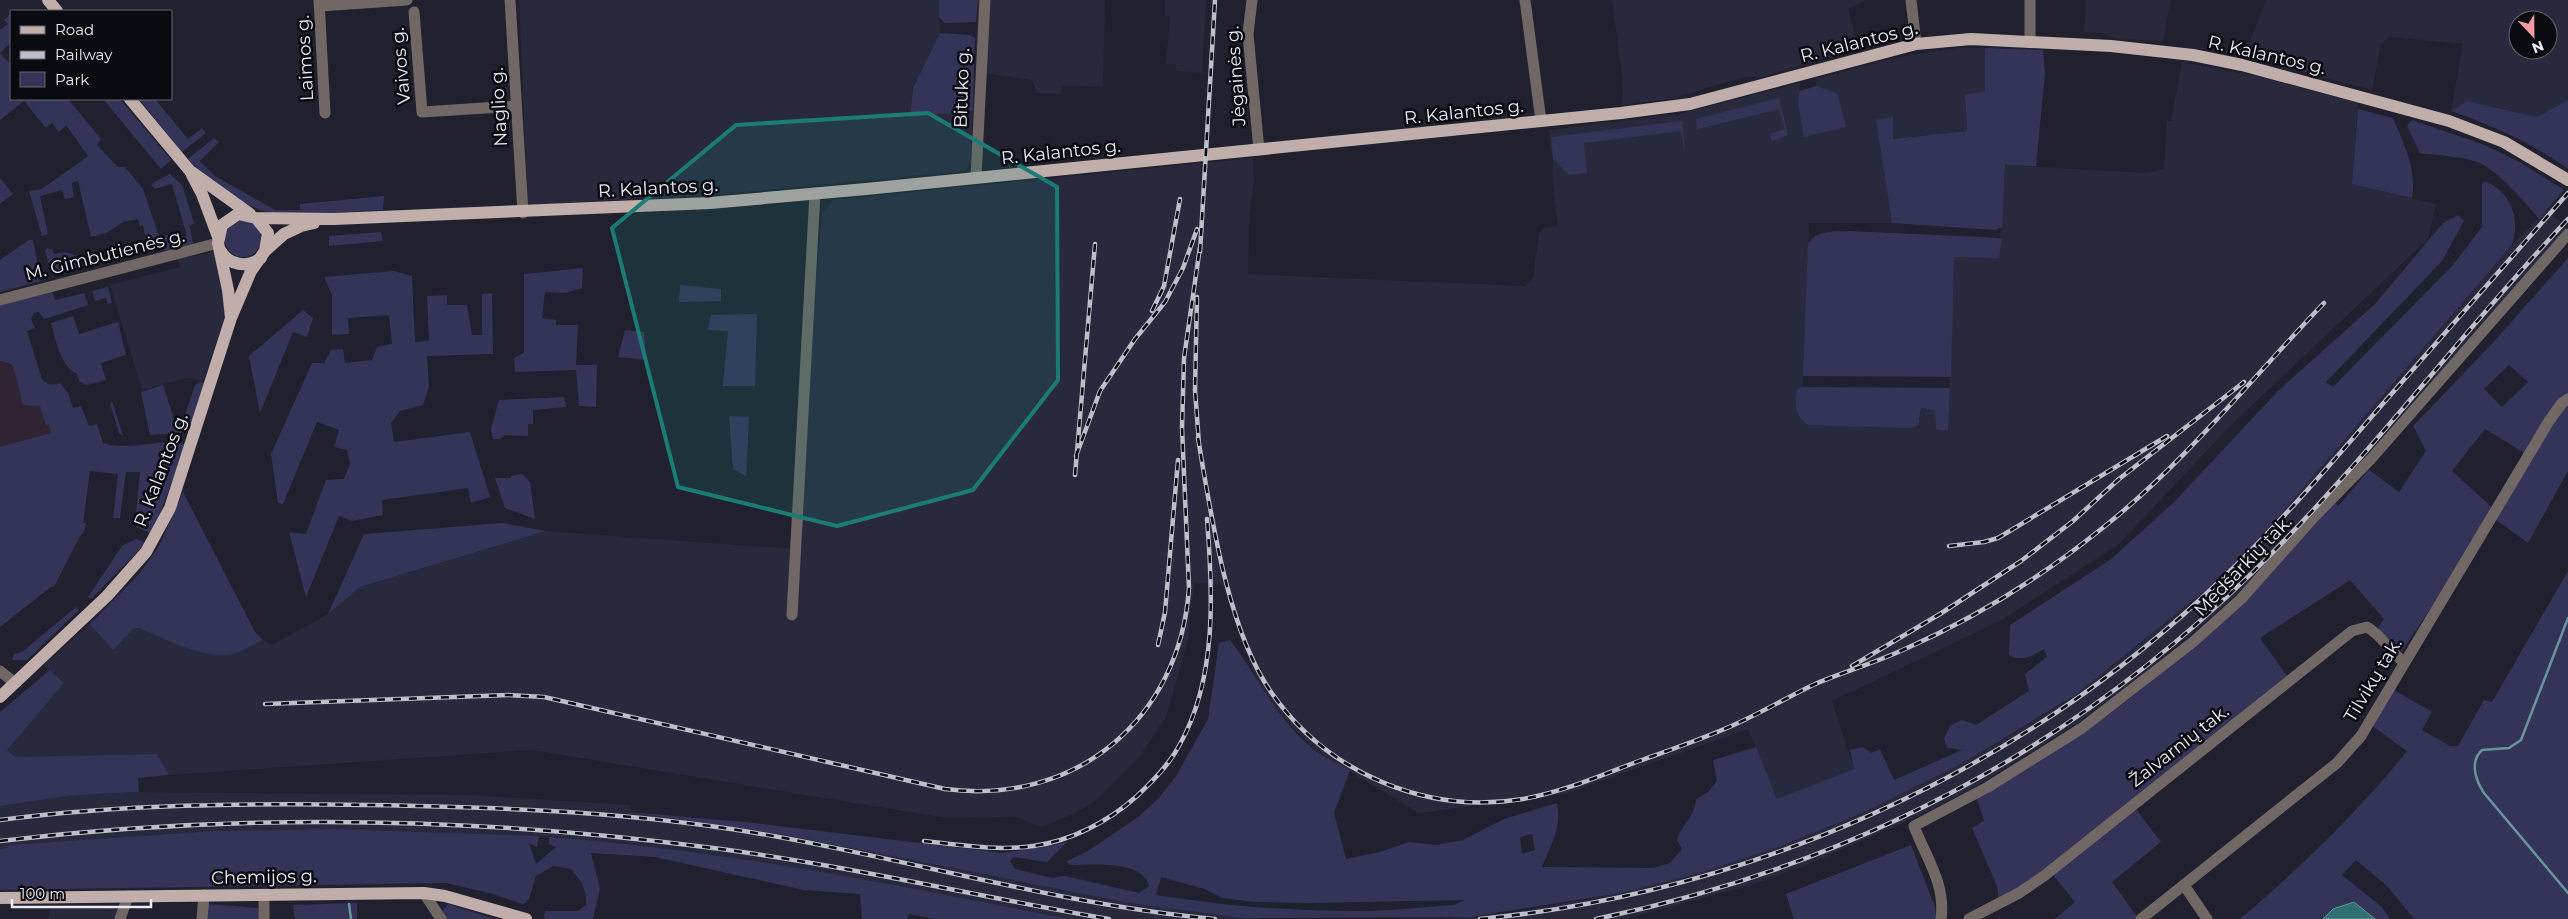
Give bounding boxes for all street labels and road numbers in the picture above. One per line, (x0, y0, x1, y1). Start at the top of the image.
street label: Laimos g. (292, 14, 318, 102)
street label: R. Kalantos g. (1798, 17, 1920, 67)
street label: Jėgainės g. (1222, 25, 1251, 128)
street label: Vaivos g. (387, 26, 415, 106)
street label: R. Kalantos g. (2206, 31, 2328, 79)
street label: Bituko g. (950, 48, 974, 128)
street label: Naglio g. (486, 67, 512, 147)
street label: R. Kalantos g. (1403, 95, 1525, 129)
street label: R. Kalantos g. (1000, 135, 1122, 169)
street label: R. Kalantos g. (597, 174, 719, 202)
street label: M. Gimbutienės g. (23, 225, 187, 285)
street label: R. Kalantos g. (129, 410, 193, 530)
street label: Medšarkių tak. (2189, 511, 2297, 621)
street label: Tilvikų tak. (2339, 634, 2407, 726)
street label: Žalvarnių tak. (2125, 700, 2233, 792)
street label: Chemijos g. (211, 865, 317, 889)

